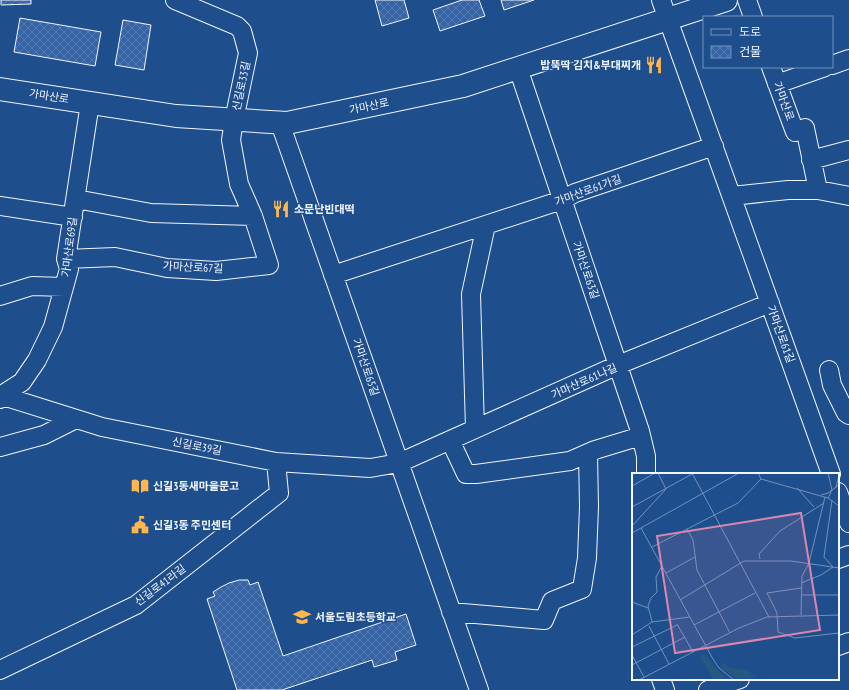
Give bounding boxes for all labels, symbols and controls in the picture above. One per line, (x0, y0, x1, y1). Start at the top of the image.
legend (703, 16, 833, 68)
text: 도로 (739, 24, 761, 39)
text: 건물 (739, 44, 761, 59)
restaurant icon: 밥뚝딱 김치&부대찌개 (644, 55, 664, 75)
place label: 밥뚝딱 김치&부대찌개 (540, 58, 641, 72)
street label: 신길로33길 (229, 60, 253, 112)
street label: 가마산로 (770, 80, 798, 122)
street label: 가마산로 (28, 86, 70, 106)
street label: 가마산로 (348, 95, 390, 117)
street label: 가마산로61가길 (552, 171, 624, 209)
restaurant icon: 소문난빈대떡 (271, 199, 291, 219)
place label: 소문난빈대떡 (294, 202, 355, 216)
street label: 가마산로69길 (58, 216, 80, 278)
street label: 가마산로63길 (570, 239, 602, 301)
street label: 가마산로67길 (162, 258, 224, 276)
street label: 가마산로61길 (764, 303, 798, 365)
street label: 가마산로65길 (350, 336, 382, 398)
street label: 가마산로61나길 (549, 360, 619, 402)
street label: 신길로39길 (171, 434, 223, 458)
inset map (632, 473, 839, 680)
library icon: 신길3동새마을문고 (130, 476, 150, 496)
place label: 신길3동새마을문고 (153, 479, 239, 493)
public building icon: 신길3동 주민센터 (130, 515, 150, 535)
place label: 신길3동 주민센터 (153, 518, 231, 532)
street label: 신길로41라길 (132, 561, 188, 609)
school or university icon: 서울도림초등학교 (292, 607, 312, 627)
place label: 서울도림초등학교 (315, 610, 396, 624)

